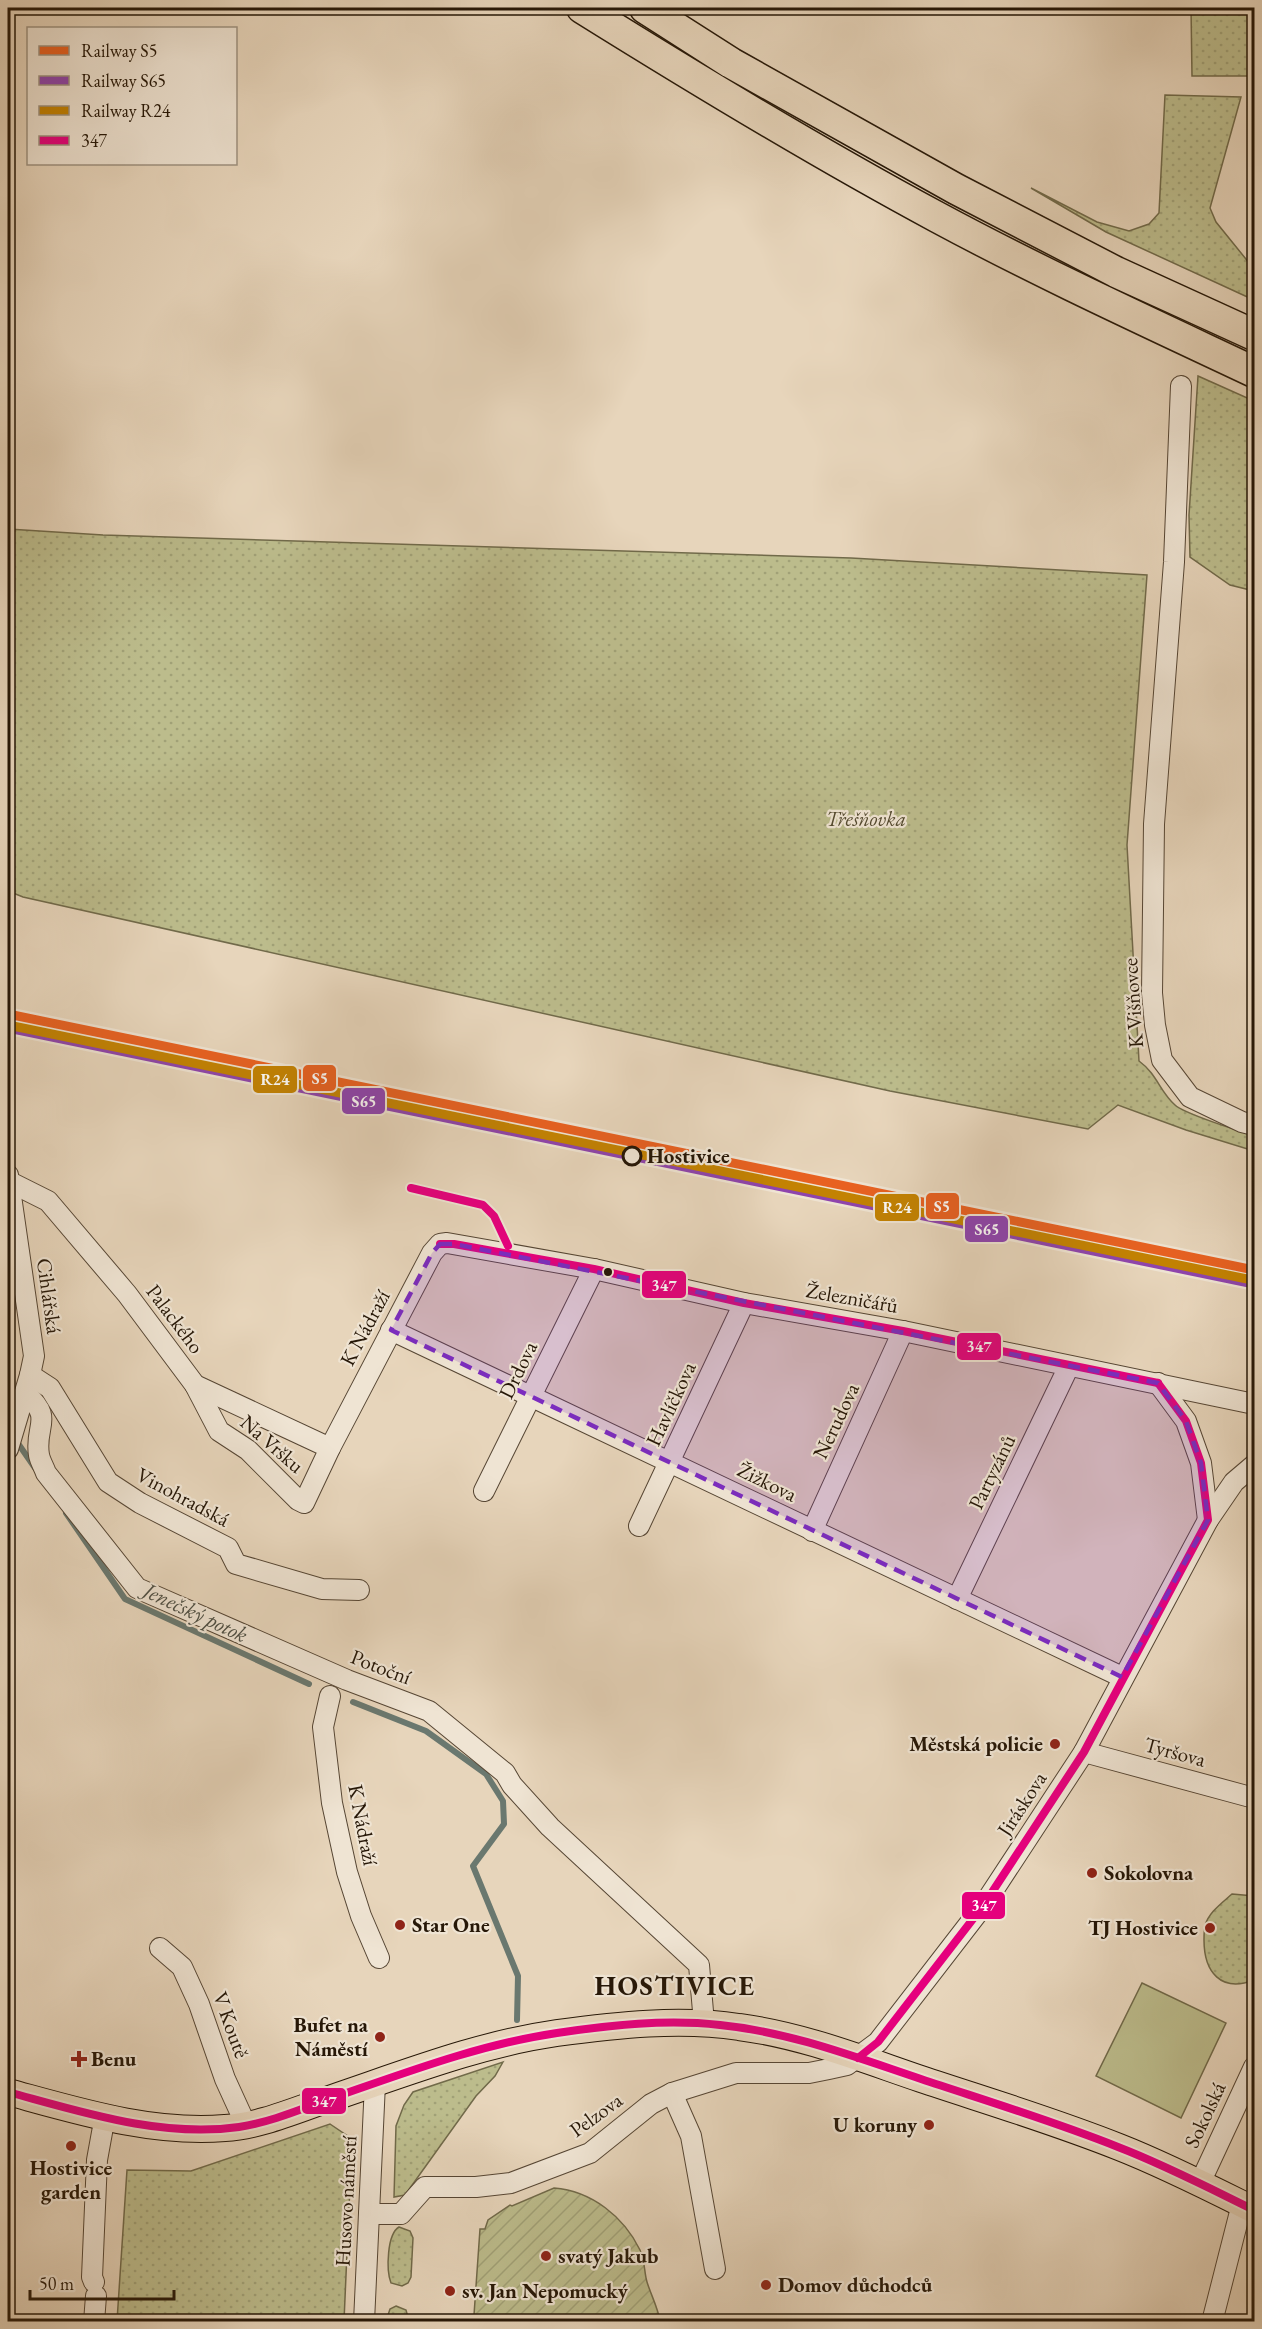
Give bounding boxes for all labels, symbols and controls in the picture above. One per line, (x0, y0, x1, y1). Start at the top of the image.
legend (27, 27, 237, 165)
text: Railway S5 (81, 39, 157, 62)
text: Railway S65 (81, 69, 166, 92)
text: Railway R24 (81, 99, 171, 122)
text: 347 (81, 129, 107, 152)
park label: Třešňovka (826, 805, 906, 832)
street label: K Višňovce (1116, 957, 1149, 1049)
line badge: S5 (302, 1064, 337, 1092)
line badge: R24 (252, 1065, 298, 1094)
text: S5 (312, 1068, 328, 1089)
text: R24 (260, 1069, 290, 1090)
line badge: S65 (341, 1087, 386, 1115)
text: S65 (352, 1091, 376, 1112)
place label: Hostivice (647, 1142, 730, 1169)
marker: Hostivice (622, 1146, 642, 1166)
line badge: S5 (925, 1192, 960, 1220)
line badge: R24 (874, 1193, 920, 1222)
text: S5 (934, 1196, 950, 1217)
text: R24 (882, 1197, 912, 1218)
line badge: S65 (964, 1215, 1009, 1243)
text: S65 (975, 1219, 999, 1240)
street label: Cihlářská (31, 1256, 68, 1336)
unlabelled marker (602, 1266, 614, 1278)
line badge: 347 (641, 1270, 687, 1299)
text: 347 (651, 1275, 677, 1296)
street label: Železničářů (804, 1276, 900, 1319)
street label: Palackého (141, 1279, 210, 1359)
street label: K Nádraží (333, 1284, 396, 1370)
line badge: 347 (956, 1332, 1002, 1361)
street label: Drdova (492, 1336, 543, 1403)
text: 347 (966, 1336, 992, 1357)
street label: Havlíčkova (639, 1357, 702, 1450)
street label: Nerudova (806, 1378, 865, 1463)
street label: Na Vršku (235, 1408, 310, 1479)
street label: Partyzánů (962, 1430, 1021, 1514)
street label: Žižkova (733, 1456, 802, 1508)
street label: Vinohradská (132, 1461, 235, 1533)
water label: Jenečský potok (135, 1574, 252, 1649)
street label: Potoční (347, 1643, 416, 1691)
place label: Městská policie (909, 1730, 1043, 1757)
street label: Tyršova (1142, 1730, 1209, 1773)
marker: Městská policie (1048, 1737, 1062, 1751)
street label: Jiráskova (990, 1766, 1053, 1843)
street label: K Nádraží (342, 1782, 385, 1869)
place label: Sokolovna (1104, 1859, 1194, 1886)
marker: Sokolovna (1085, 1866, 1099, 1880)
line badge: 347 (961, 1891, 1006, 1920)
text: 347 (971, 1895, 997, 1916)
place label: Star One (412, 1911, 490, 1938)
place label: TJ Hostivice (1088, 1914, 1198, 1941)
marker: Star One (393, 1918, 407, 1932)
marker: TJ Hostivice (1203, 1921, 1217, 1935)
district label: HOSTIVICE (594, 1968, 756, 2003)
street label: V Koutě (207, 1988, 256, 2062)
place label: Bufet na Náměstí (294, 2011, 369, 2062)
marker: Bufet na Náměstí (373, 2030, 387, 2044)
place label: Benu (91, 2045, 137, 2072)
marker: Benu (72, 2052, 86, 2066)
street label: Sokolská (1178, 2077, 1232, 2152)
street label: Pelzova (564, 2086, 628, 2143)
line badge: 347 (301, 2087, 347, 2115)
text: 347 (311, 2091, 337, 2112)
place label: U koruny (833, 2111, 918, 2138)
marker: U koruny (922, 2118, 936, 2132)
street label: Husovo náměstí (329, 2134, 362, 2267)
marker: Hostivice garden (64, 2139, 78, 2153)
place label: Hostivice garden (30, 2154, 113, 2205)
place label: svatý Jakub (558, 2242, 658, 2269)
marker: svatý Jakub (539, 2249, 553, 2263)
scale bar (30, 2263, 174, 2301)
place label: Domov důchodců (778, 2271, 933, 2298)
text: 50 m (39, 2272, 74, 2295)
place label: sv. Jan Nepomucký (462, 2277, 629, 2304)
marker: Domov důchodců (759, 2278, 773, 2292)
marker: sv. Jan Nepomucký (443, 2284, 457, 2298)

